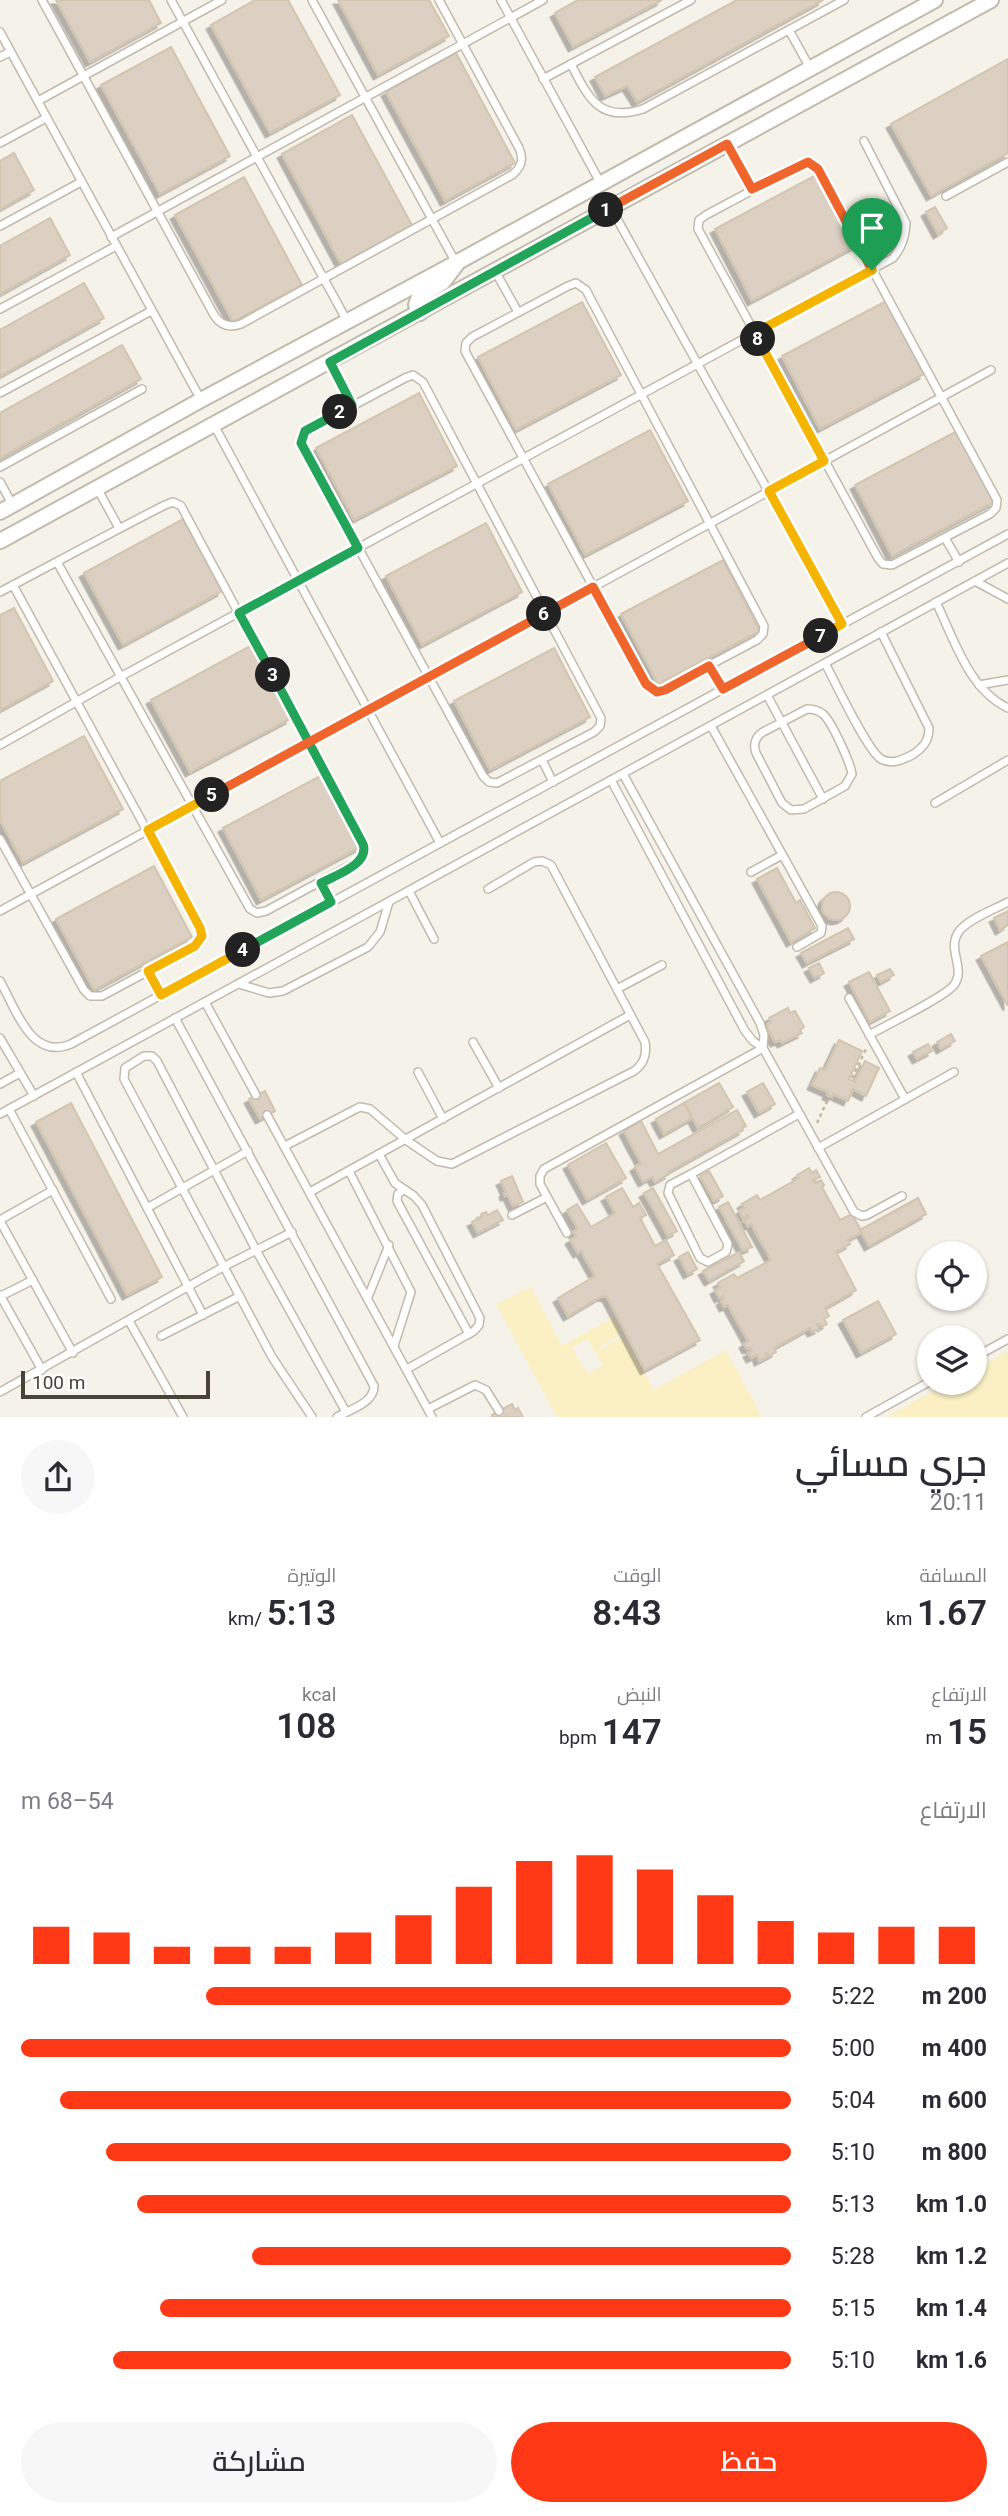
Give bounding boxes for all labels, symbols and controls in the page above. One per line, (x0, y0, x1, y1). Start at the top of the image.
pin: 1 (588, 192, 624, 228)
text: 1 (600, 198, 611, 221)
pin (842, 198, 902, 270)
icon: arrive (853, 209, 891, 247)
pin: 8 (740, 322, 776, 356)
text: 8 (752, 327, 763, 350)
pin: 2 (322, 394, 358, 430)
text: 2 (334, 400, 345, 423)
pin: 6 (526, 596, 562, 632)
text: 6 (538, 602, 549, 625)
pin: 7 (804, 618, 838, 654)
text: 7 (815, 624, 826, 647)
pin: 3 (256, 658, 290, 692)
text: 3 (267, 663, 278, 686)
pin: 5 (194, 778, 230, 812)
text: 5 (206, 783, 217, 806)
pin: 4 (226, 932, 260, 968)
text: 4 (237, 938, 248, 961)
map controls (917, 1241, 987, 1395)
button: locate (917, 1241, 987, 1311)
button: layers (917, 1325, 987, 1395)
scale bar (21, 1368, 210, 1400)
text: 100 m (32, 1371, 85, 1394)
button: share (21, 1440, 95, 1514)
text: جري مسائي (795, 1441, 987, 1485)
text: 20:11 (930, 1489, 987, 1516)
text: الوتيرة (288, 1564, 336, 1587)
text: الوقت (613, 1564, 662, 1587)
text: المسافة (919, 1564, 987, 1587)
text: 5:13 (267, 1593, 336, 1634)
text: 8:43 (592, 1593, 662, 1634)
text: 1.67 (917, 1593, 987, 1634)
text: /km (228, 1607, 267, 1630)
text: km (886, 1607, 917, 1630)
text: kcal (302, 1683, 336, 1706)
text: النبض (617, 1683, 662, 1706)
text: الارتفاع (931, 1683, 987, 1706)
text: 108 (276, 1706, 336, 1747)
text: 147 (602, 1712, 662, 1753)
text: 15 (947, 1712, 987, 1753)
text: bpm (559, 1726, 602, 1749)
text: m (926, 1726, 947, 1749)
text: 54–68 m (21, 1788, 114, 1815)
text: الارتفاع (920, 1797, 987, 1824)
text: 5:22 (831, 1983, 875, 2010)
text: 200 m (922, 1983, 987, 2010)
text: 5:00 (831, 2035, 875, 2062)
text: 400 m (922, 2035, 987, 2062)
text: 5:04 (831, 2087, 875, 2114)
text: 600 m (922, 2087, 987, 2114)
text: 5:10 (831, 2139, 875, 2166)
text: 800 m (922, 2139, 987, 2166)
text: 5:13 (831, 2191, 875, 2218)
text: 1.0 km (916, 2191, 987, 2218)
text: 5:28 (831, 2243, 875, 2270)
text: 1.2 km (916, 2243, 987, 2270)
text: 5:15 (831, 2295, 875, 2322)
text: 1.4 km (916, 2295, 987, 2322)
text: 5:10 (831, 2347, 875, 2374)
text: 1.6 km (916, 2347, 987, 2374)
button: مشاركة (21, 2422, 497, 2502)
button: حفظ (511, 2422, 987, 2502)

